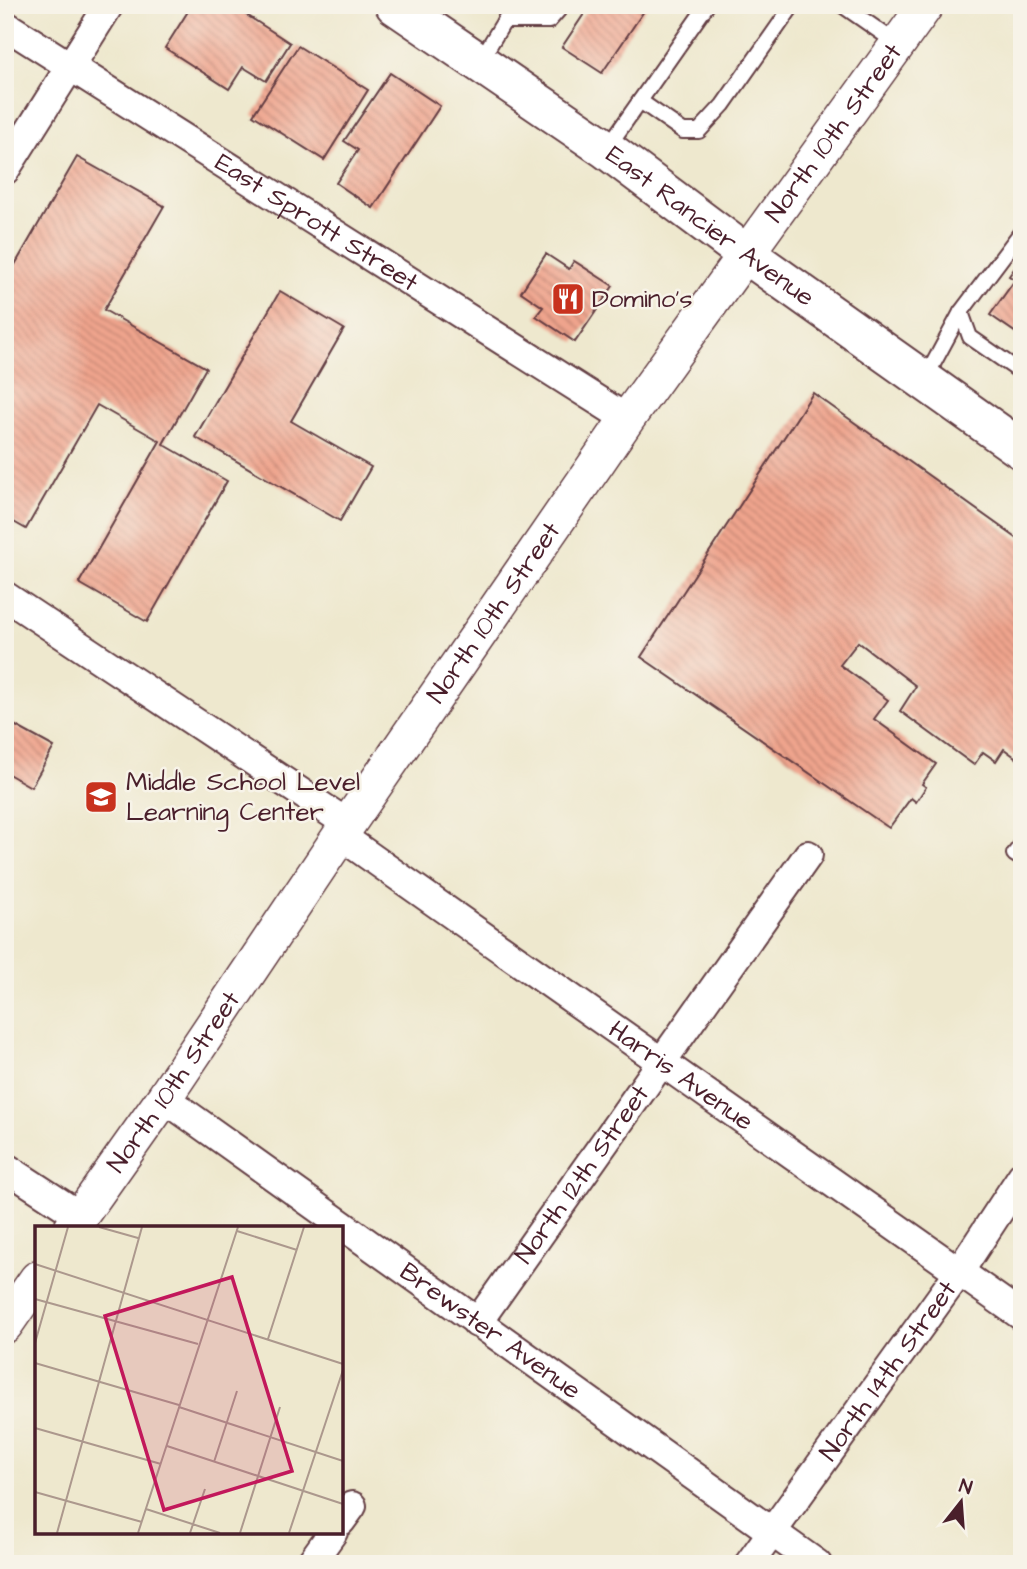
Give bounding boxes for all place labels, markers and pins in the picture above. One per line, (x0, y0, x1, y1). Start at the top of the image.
restaurant icon: Domino's (549, 280, 587, 318)
place label: Domino's (592, 281, 693, 317)
place label: Middle School Level Learning Center (126, 764, 360, 832)
school or university icon: Middle School Level Learning Center (82, 778, 120, 816)

